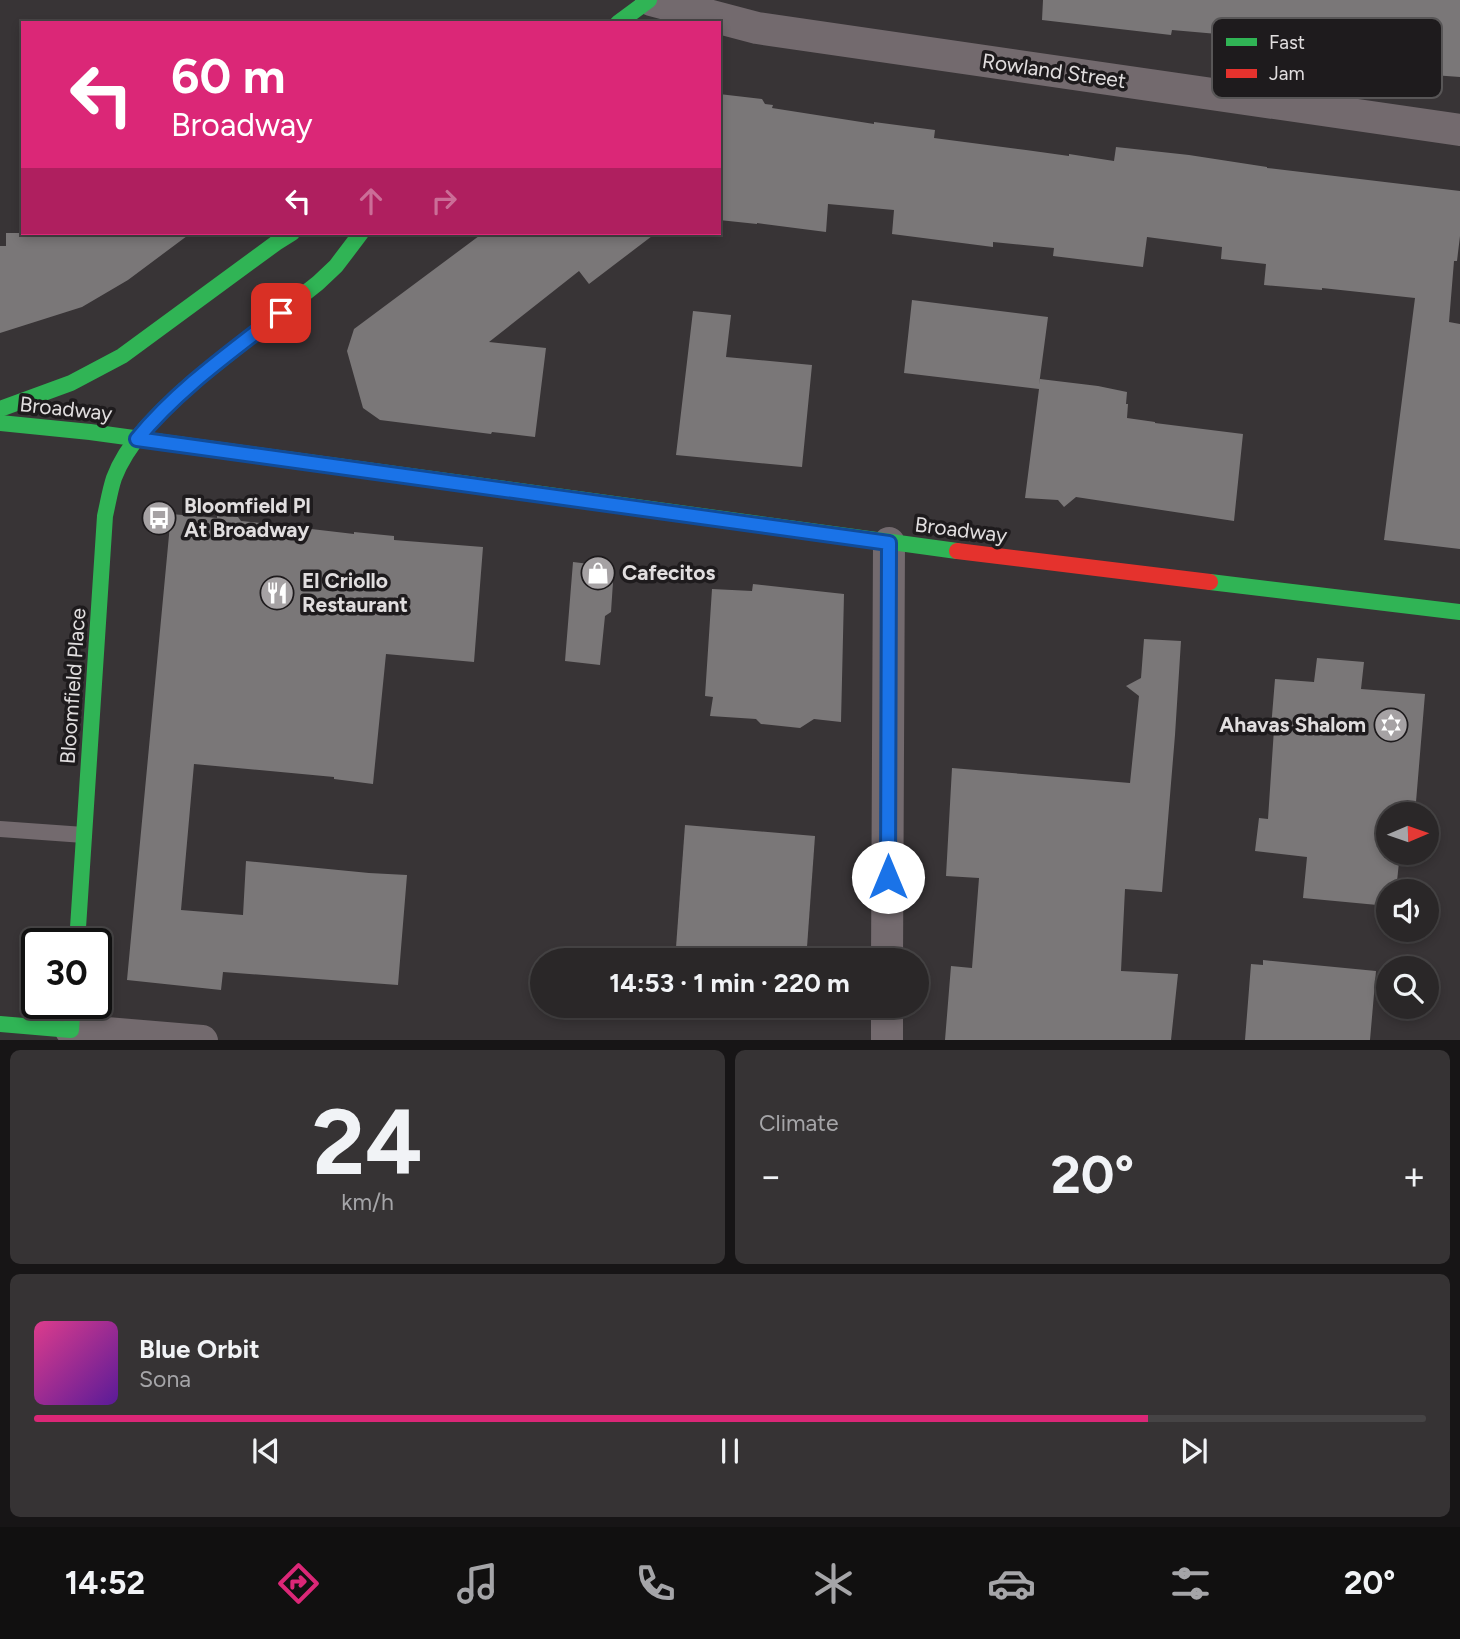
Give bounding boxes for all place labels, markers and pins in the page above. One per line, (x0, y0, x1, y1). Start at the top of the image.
pin (251, 283, 311, 343)
place label: Bloomfield Pl At Broadway (184, 493, 311, 542)
bus stop icon: Bloomfield Pl At Broadway (140, 499, 178, 537)
shop icon: Cafecitos (579, 554, 617, 592)
place label: Cafecitos (622, 560, 715, 585)
place label: El Criollo Restaurant (302, 568, 408, 617)
restaurant icon: El Criollo Restaurant (258, 574, 296, 612)
synagogue icon: Ahavas Shalom (1372, 706, 1410, 744)
place label: Ahavas Shalom (1219, 712, 1366, 737)

